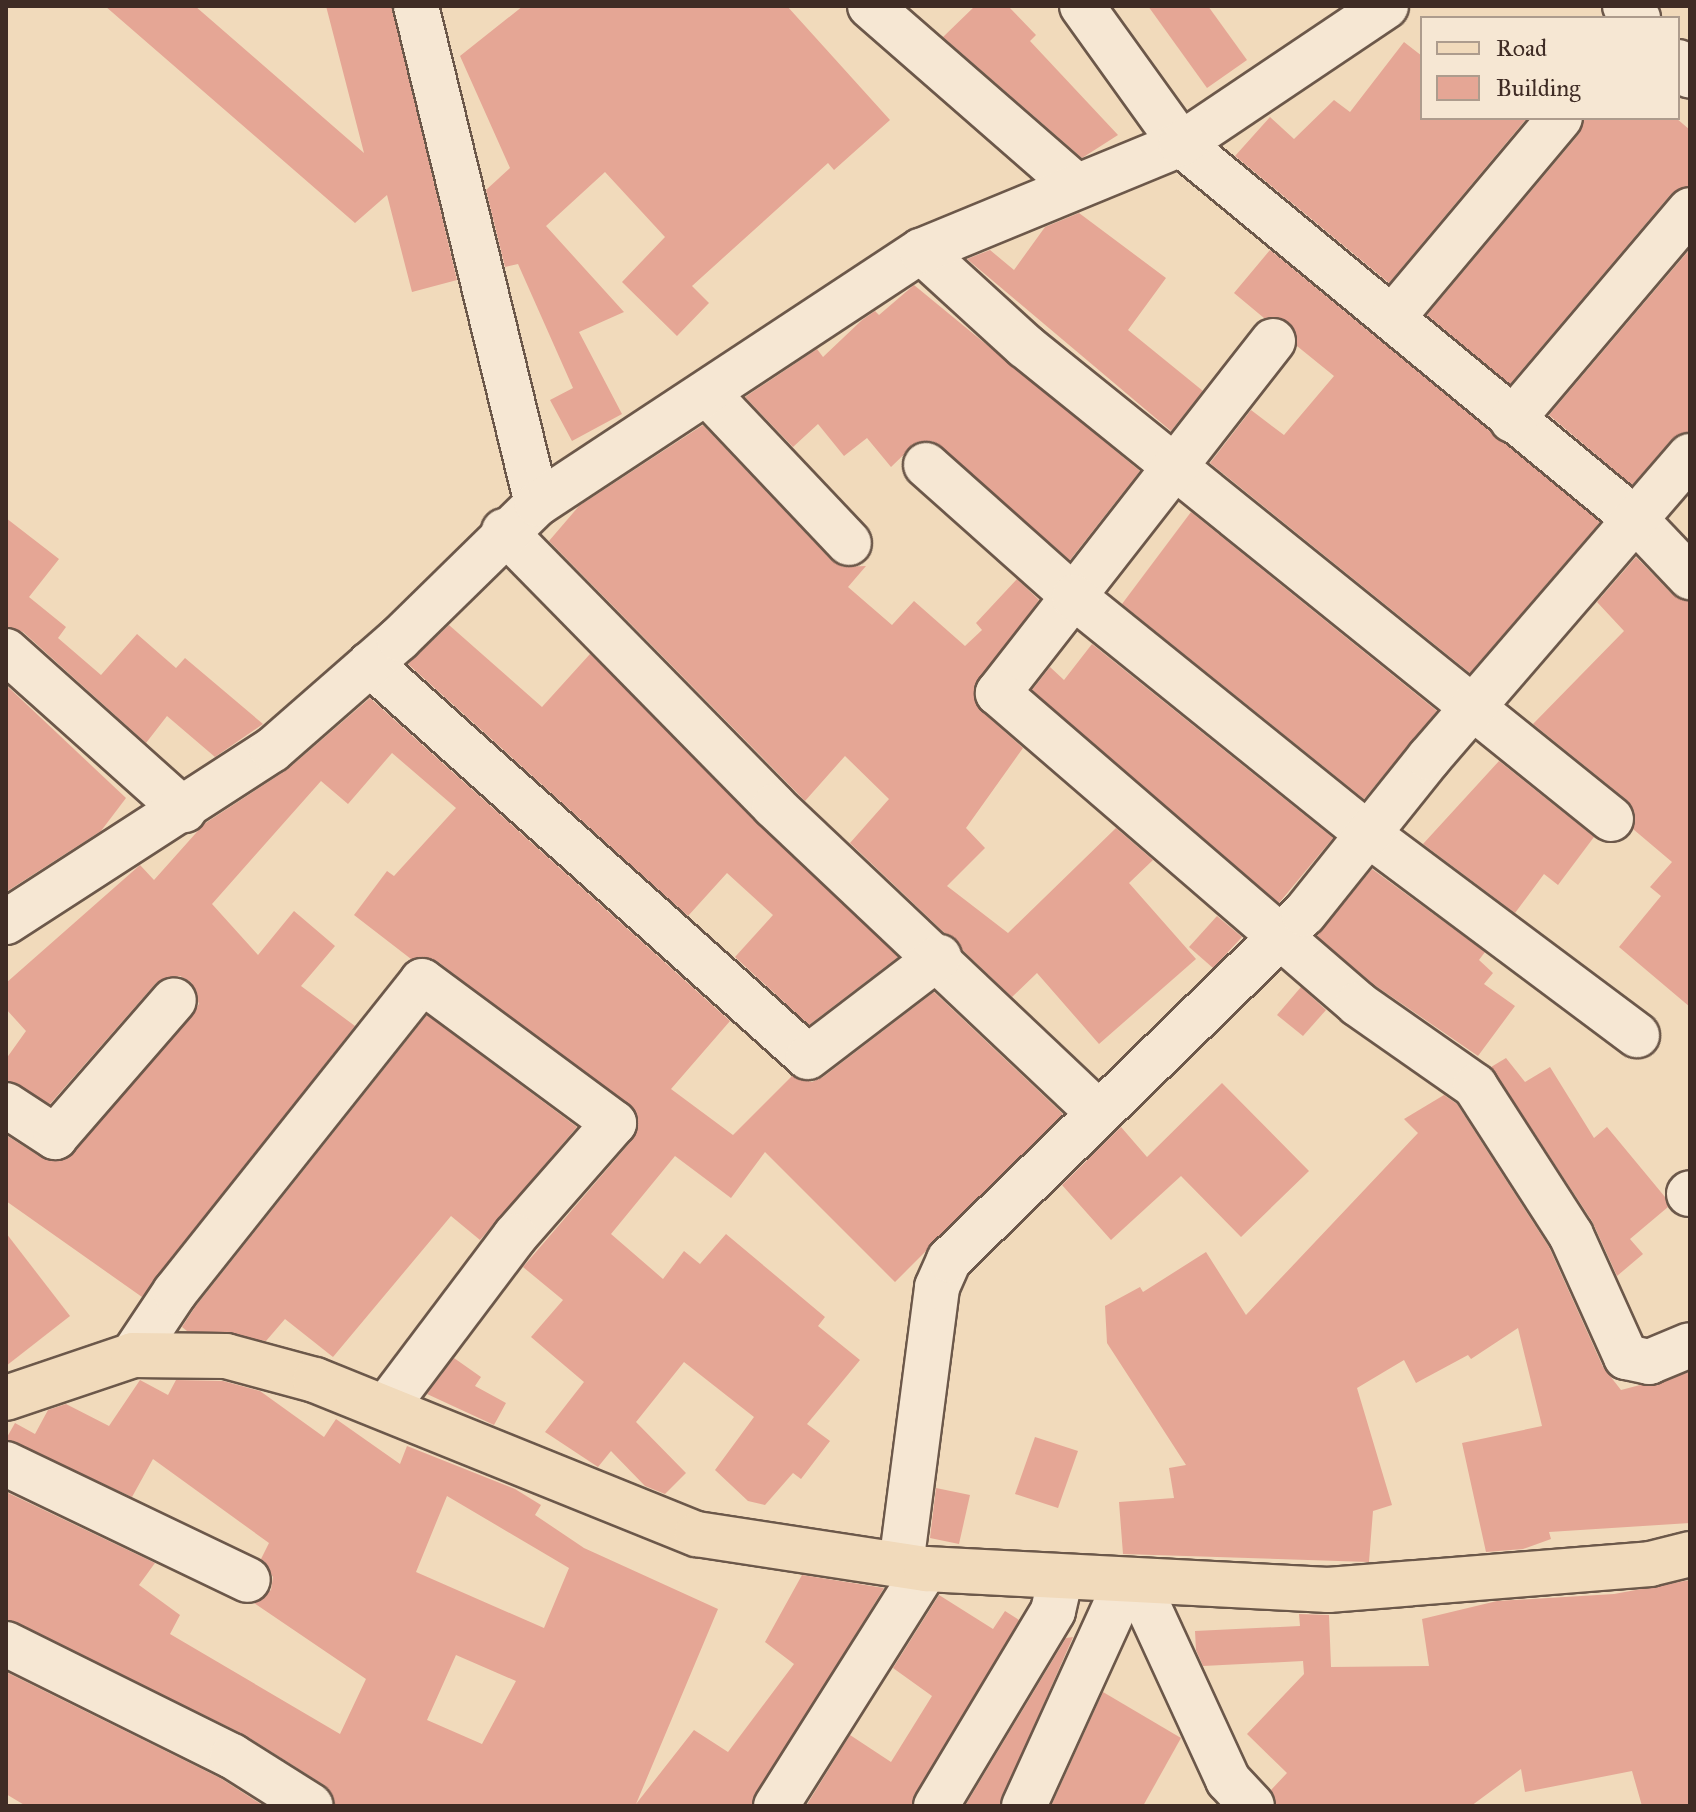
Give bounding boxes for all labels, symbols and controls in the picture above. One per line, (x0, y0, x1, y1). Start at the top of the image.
legend (1420, 16, 1680, 120)
text: Road (1496, 33, 1547, 63)
text: Building (1496, 73, 1581, 103)

